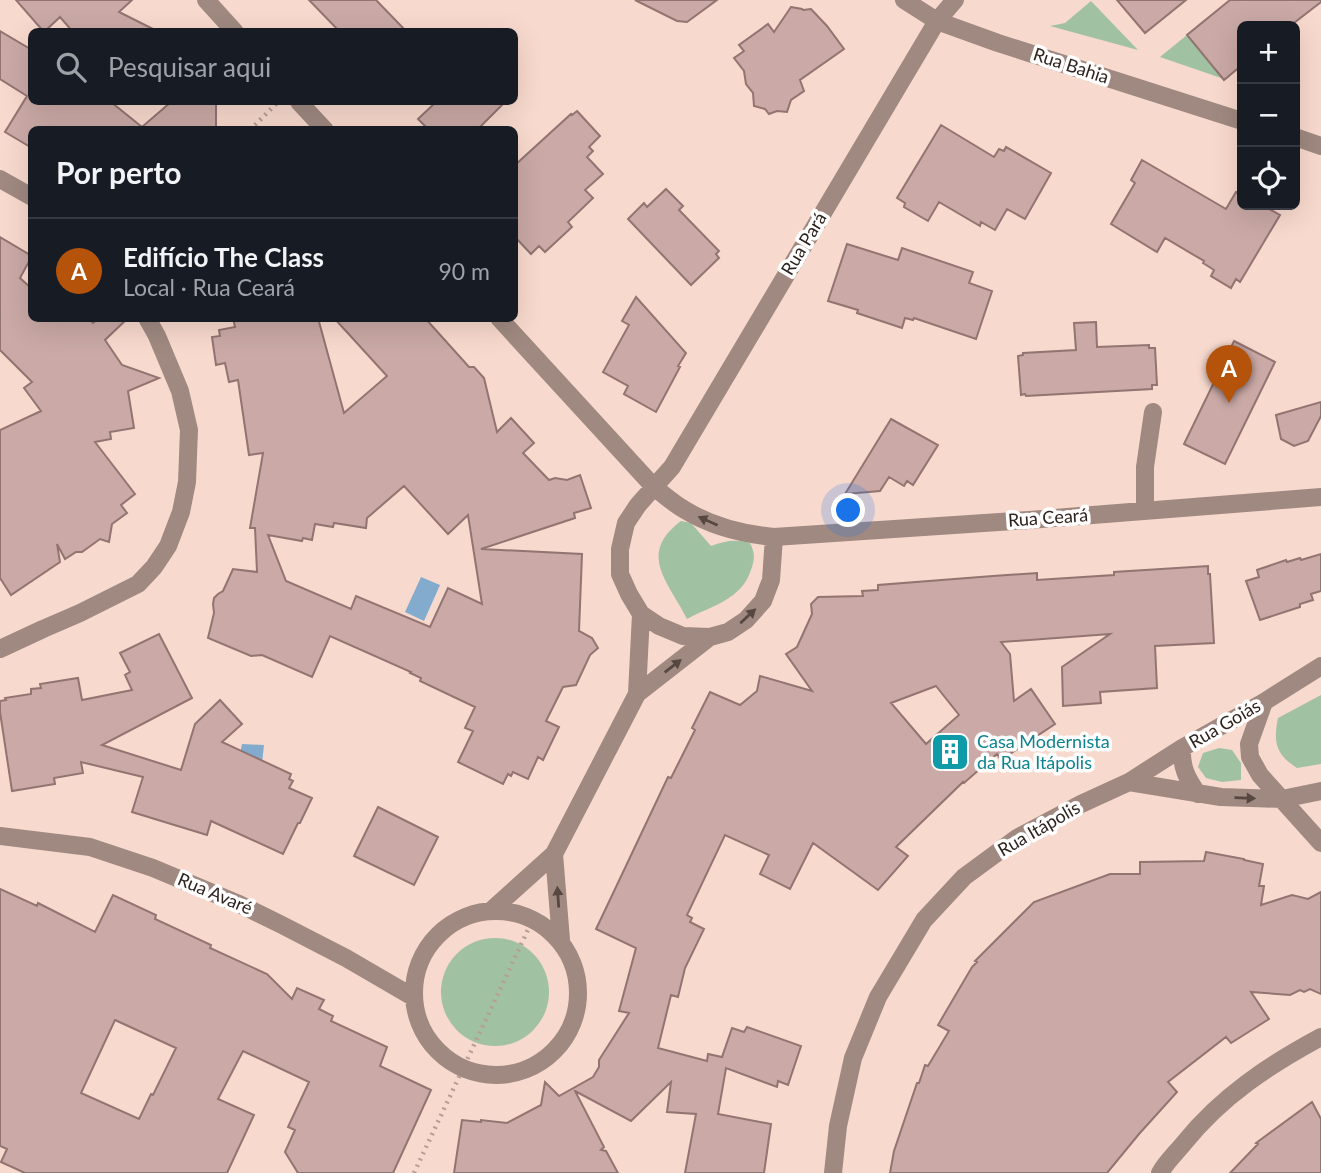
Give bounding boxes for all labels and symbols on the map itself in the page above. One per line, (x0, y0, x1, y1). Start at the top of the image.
street label: Rua Bahia (1031, 42, 1112, 88)
street label: Rua Pará (776, 208, 830, 279)
pin: A (1206, 345, 1252, 403)
your location (831, 493, 865, 527)
street label: Rua Ceará (1007, 503, 1089, 531)
one-way arrow (698, 515, 718, 527)
one-way arrow (739, 609, 756, 625)
one-way arrow (664, 658, 682, 673)
street label: Rua Goiás (1185, 694, 1264, 752)
place label: Casa Modernista da Rua Itápolis (977, 730, 1110, 773)
building icon: Casa Modernista da Rua Itápolis (929, 731, 971, 773)
one-way arrow (1234, 793, 1256, 804)
street label: Rua Itápolis (993, 796, 1084, 860)
street label: Rua Avaré (175, 868, 256, 919)
one-way arrow (552, 886, 563, 908)

